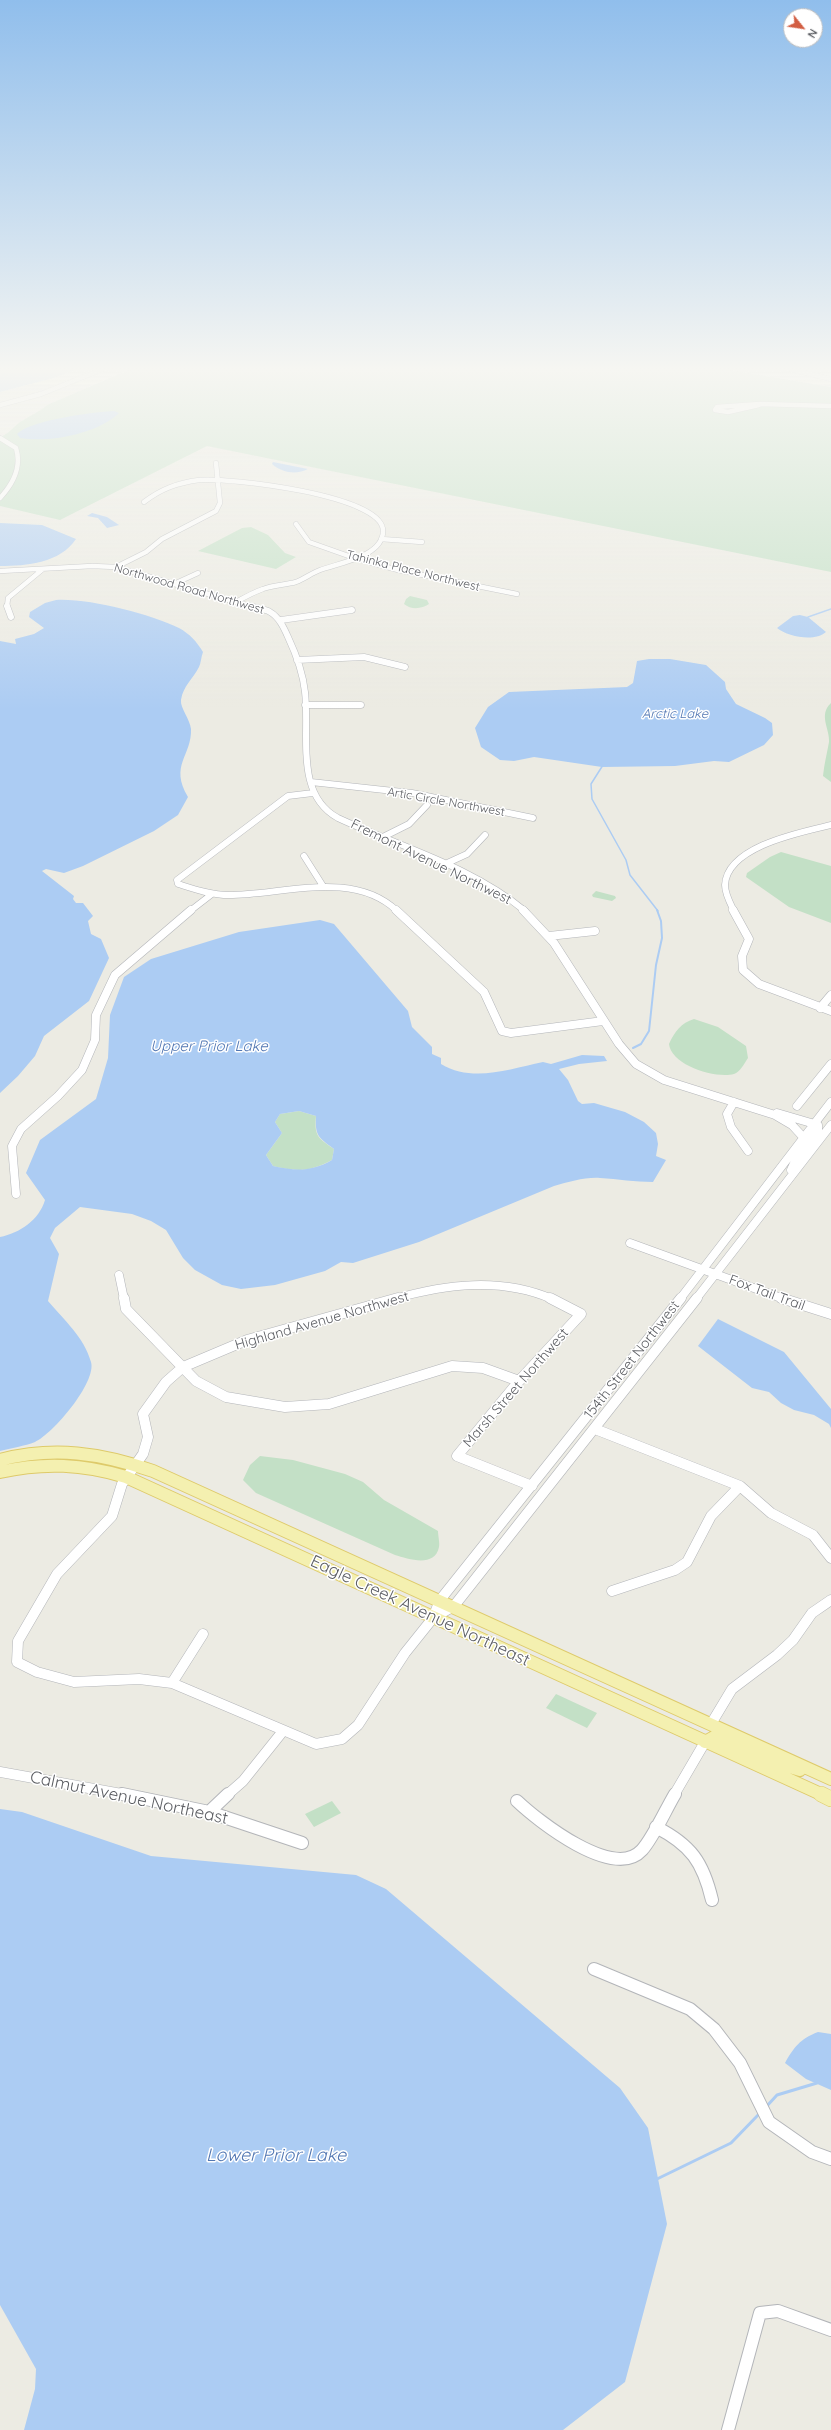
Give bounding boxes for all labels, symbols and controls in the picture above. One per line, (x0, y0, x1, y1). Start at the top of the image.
north arrow (783, 8, 823, 48)
text: N (804, 26, 821, 41)
street label: Tahinka Place Northwest (345, 547, 481, 595)
street label: Northwood Road Northwest (112, 561, 266, 617)
water label: Arctic Lake (642, 706, 708, 722)
street label: Artic Circle Northwest (386, 785, 506, 819)
street label: Fremont Avenue Northwest (348, 816, 514, 908)
water label: Upper Prior Lake (150, 1037, 268, 1055)
street label: Fox Tail Trail (727, 1271, 807, 1315)
street label: Highland Avenue Northwest (233, 1288, 411, 1354)
street label: 154th Street Northwest (581, 1298, 683, 1422)
street label: Marsh Street Northwest (460, 1325, 572, 1451)
street label: Eagle Creek Avenue Northeast (307, 1551, 533, 1671)
street label: Calmut Avenue Northeast (28, 1767, 230, 1829)
water label: Lower Prior Lake (206, 2145, 346, 2167)

